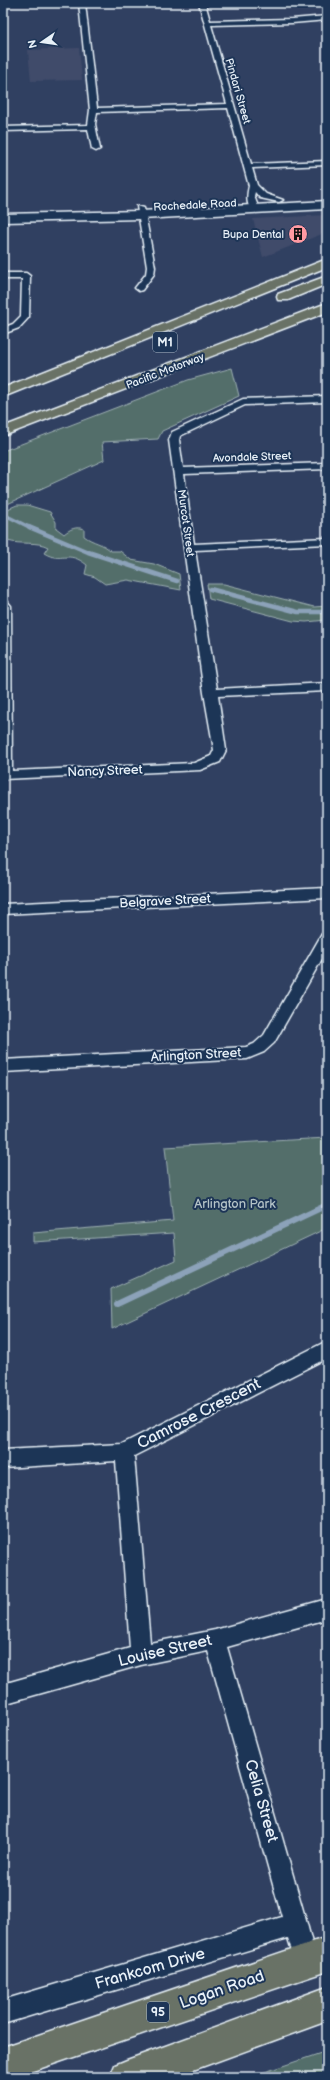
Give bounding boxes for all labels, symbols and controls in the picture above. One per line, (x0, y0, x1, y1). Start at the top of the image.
north arrow (22, 22, 62, 62)
text: N (25, 39, 40, 50)
street label: Pindari Street (222, 57, 254, 126)
street label: Rochedale Road (153, 196, 237, 214)
building icon: Bupa Dental (287, 223, 309, 245)
place label: Bupa Dental (222, 228, 284, 241)
road number: M1 (153, 332, 177, 352)
street label: Pacific Motorway (124, 350, 206, 392)
street label: Avondale Street (213, 449, 292, 465)
street label: Murcot Street (175, 489, 197, 558)
street label: Nancy Street (67, 762, 143, 780)
street label: Belgrave Street (119, 891, 211, 911)
street label: Arlington Street (150, 1045, 242, 1065)
park label: Arlington Park (194, 1196, 276, 1212)
street label: Camrose Crescent (134, 1375, 264, 1453)
street label: Louise Street (116, 1631, 214, 1671)
street label: Celia Street (240, 1757, 282, 1845)
street label: Frankcom Drive (93, 1944, 208, 1994)
street label: Logan Road (177, 1967, 267, 2013)
road number: 95 (147, 2002, 169, 2022)

